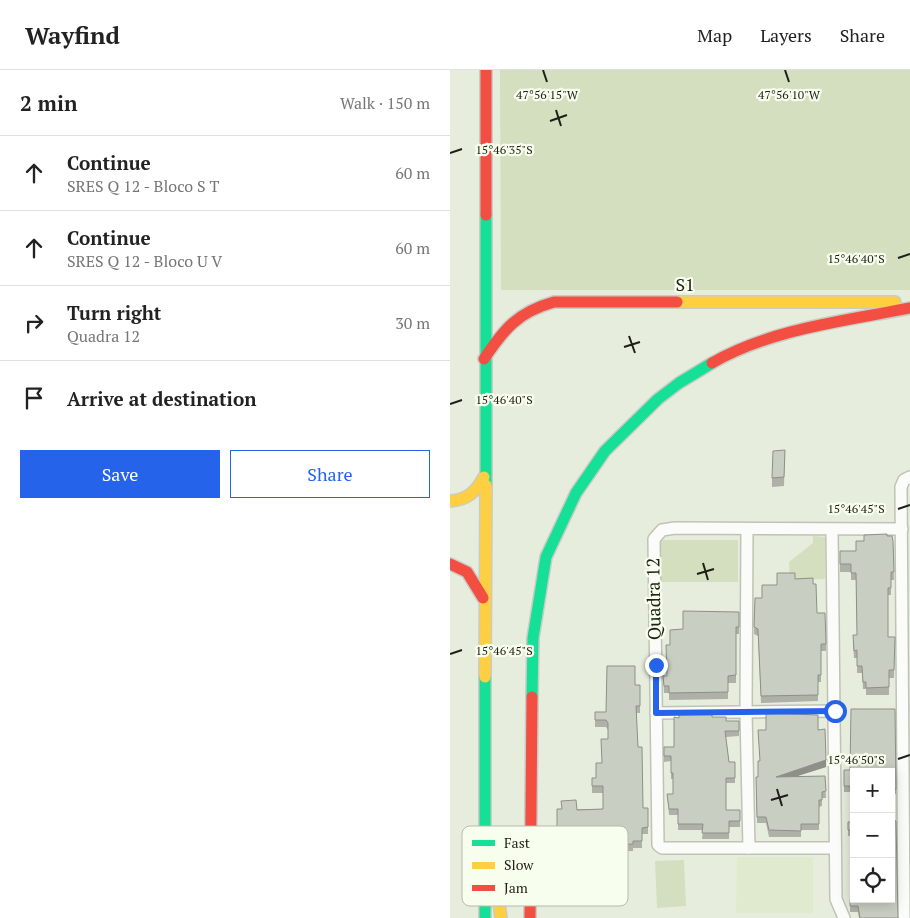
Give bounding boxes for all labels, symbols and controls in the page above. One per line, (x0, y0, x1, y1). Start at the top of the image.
text: Wayfind (25, 19, 120, 51)
text: Map (697, 23, 732, 47)
text: Layers (760, 23, 812, 47)
text: Share (840, 23, 885, 47)
text: 47°56'15"W (516, 87, 579, 102)
text: 47°56'10"W (758, 87, 821, 102)
text: 2 min (20, 89, 77, 117)
text: Walk · 150 m (340, 92, 430, 114)
text: 15°46'35"S (475, 142, 533, 157)
text: Continue (67, 150, 151, 175)
icon: ahead (20, 159, 48, 187)
text: 60 m (395, 162, 430, 184)
text: SRES Q 12 - Bloco S T (67, 175, 219, 197)
text: Continue (67, 225, 151, 250)
icon: ahead (20, 234, 48, 262)
text: 60 m (395, 237, 430, 259)
text: SRES Q 12 - Bloco U V (67, 250, 222, 272)
text: 15°46'40"S (827, 251, 885, 266)
street label: S1 (675, 272, 695, 296)
text: Turn right (67, 300, 161, 325)
icon: right (20, 309, 48, 337)
text: 30 m (395, 312, 430, 334)
text: Quadra 12 (67, 325, 140, 347)
icon: arrive (20, 384, 48, 412)
text: Arrive at destination (67, 386, 256, 411)
text: 15°46'40"S (475, 392, 533, 407)
button: Save (20, 450, 220, 498)
button: Share (230, 450, 430, 498)
text: 15°46'45"S (827, 501, 885, 516)
street label: Quadra 12 (640, 558, 666, 640)
text: 15°46'45"S (475, 643, 533, 658)
route end (645, 654, 668, 677)
route start (824, 700, 847, 723)
text: 15°46'50"S (827, 752, 885, 767)
map controls (850, 768, 895, 903)
button: + (850, 768, 895, 813)
button: − (850, 813, 895, 858)
legend (462, 826, 628, 906)
text: Fast (504, 833, 531, 852)
text: Slow (504, 855, 534, 874)
button: locate (850, 858, 895, 903)
text: Jam (504, 878, 528, 897)

